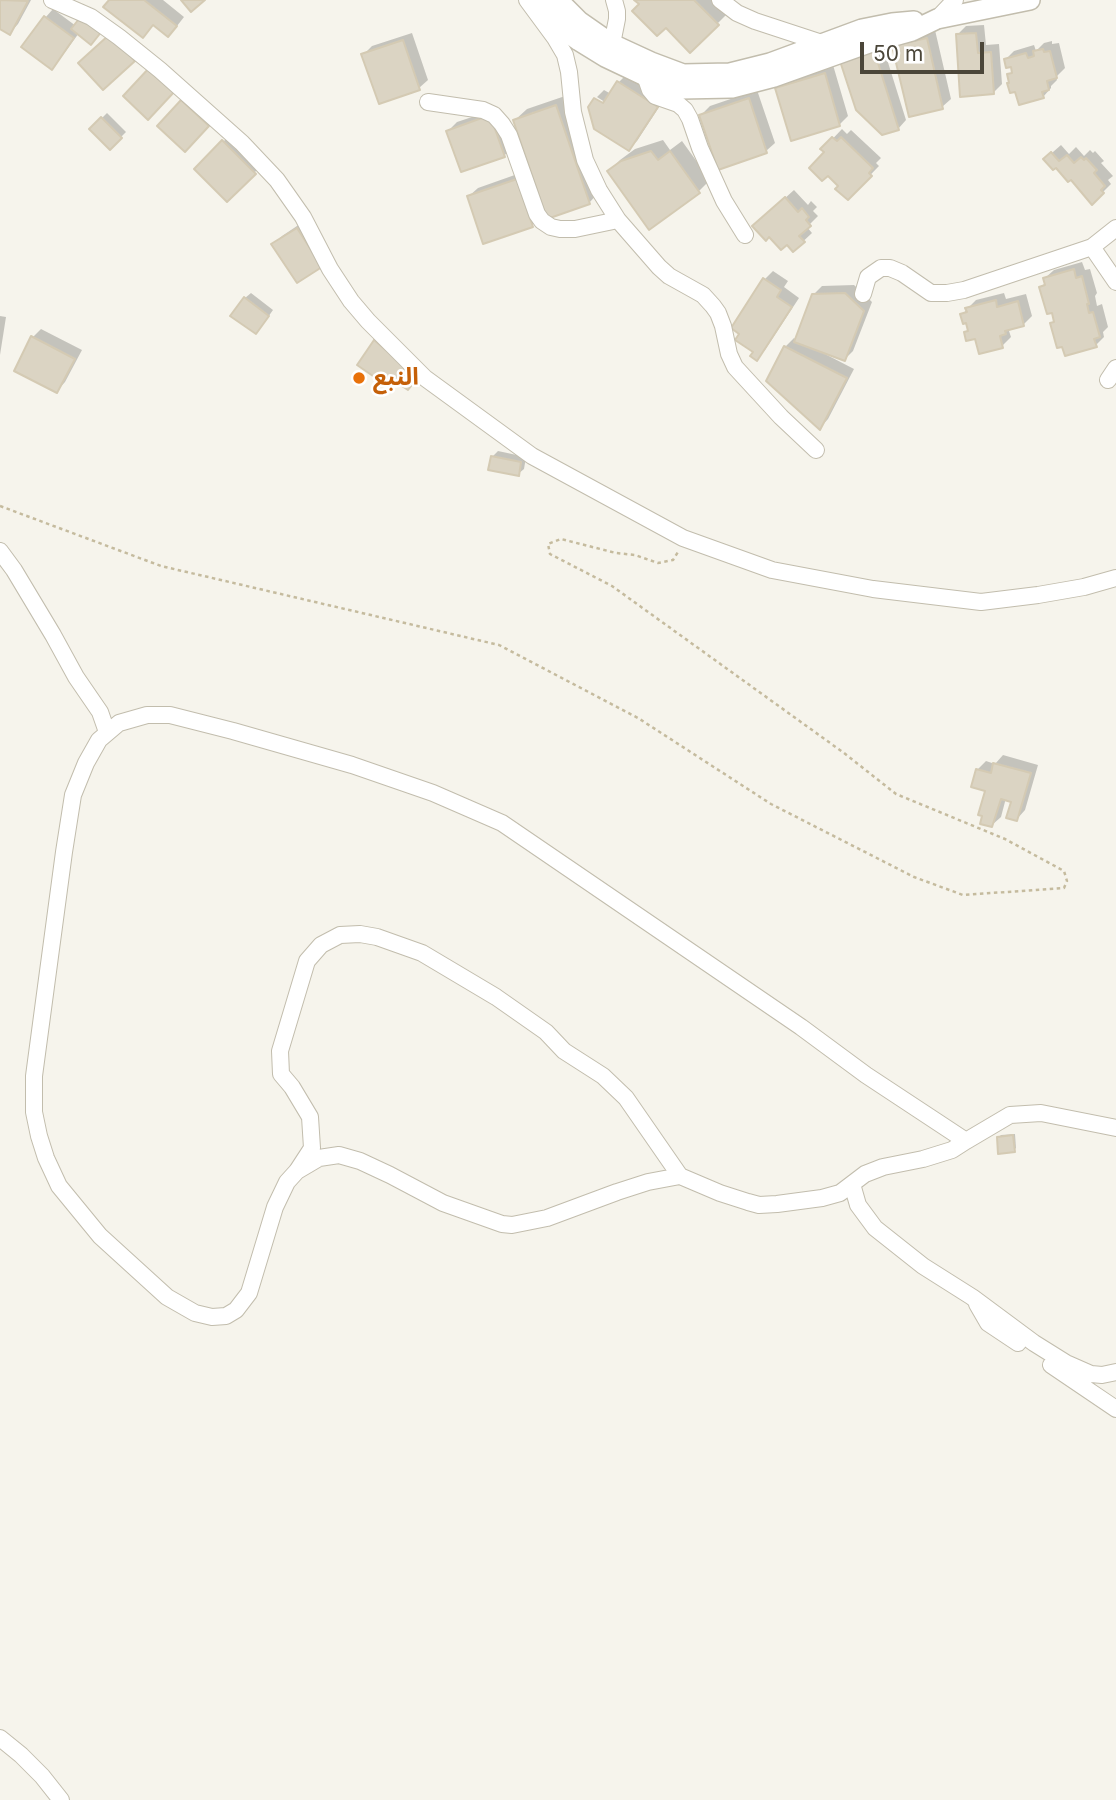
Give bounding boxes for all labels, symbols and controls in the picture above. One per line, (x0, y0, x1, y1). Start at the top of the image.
scale bar (864, 28, 988, 72)
text: 50 m (873, 41, 923, 66)
place label: النبع (373, 364, 419, 392)
marker: النبع (351, 370, 367, 386)

